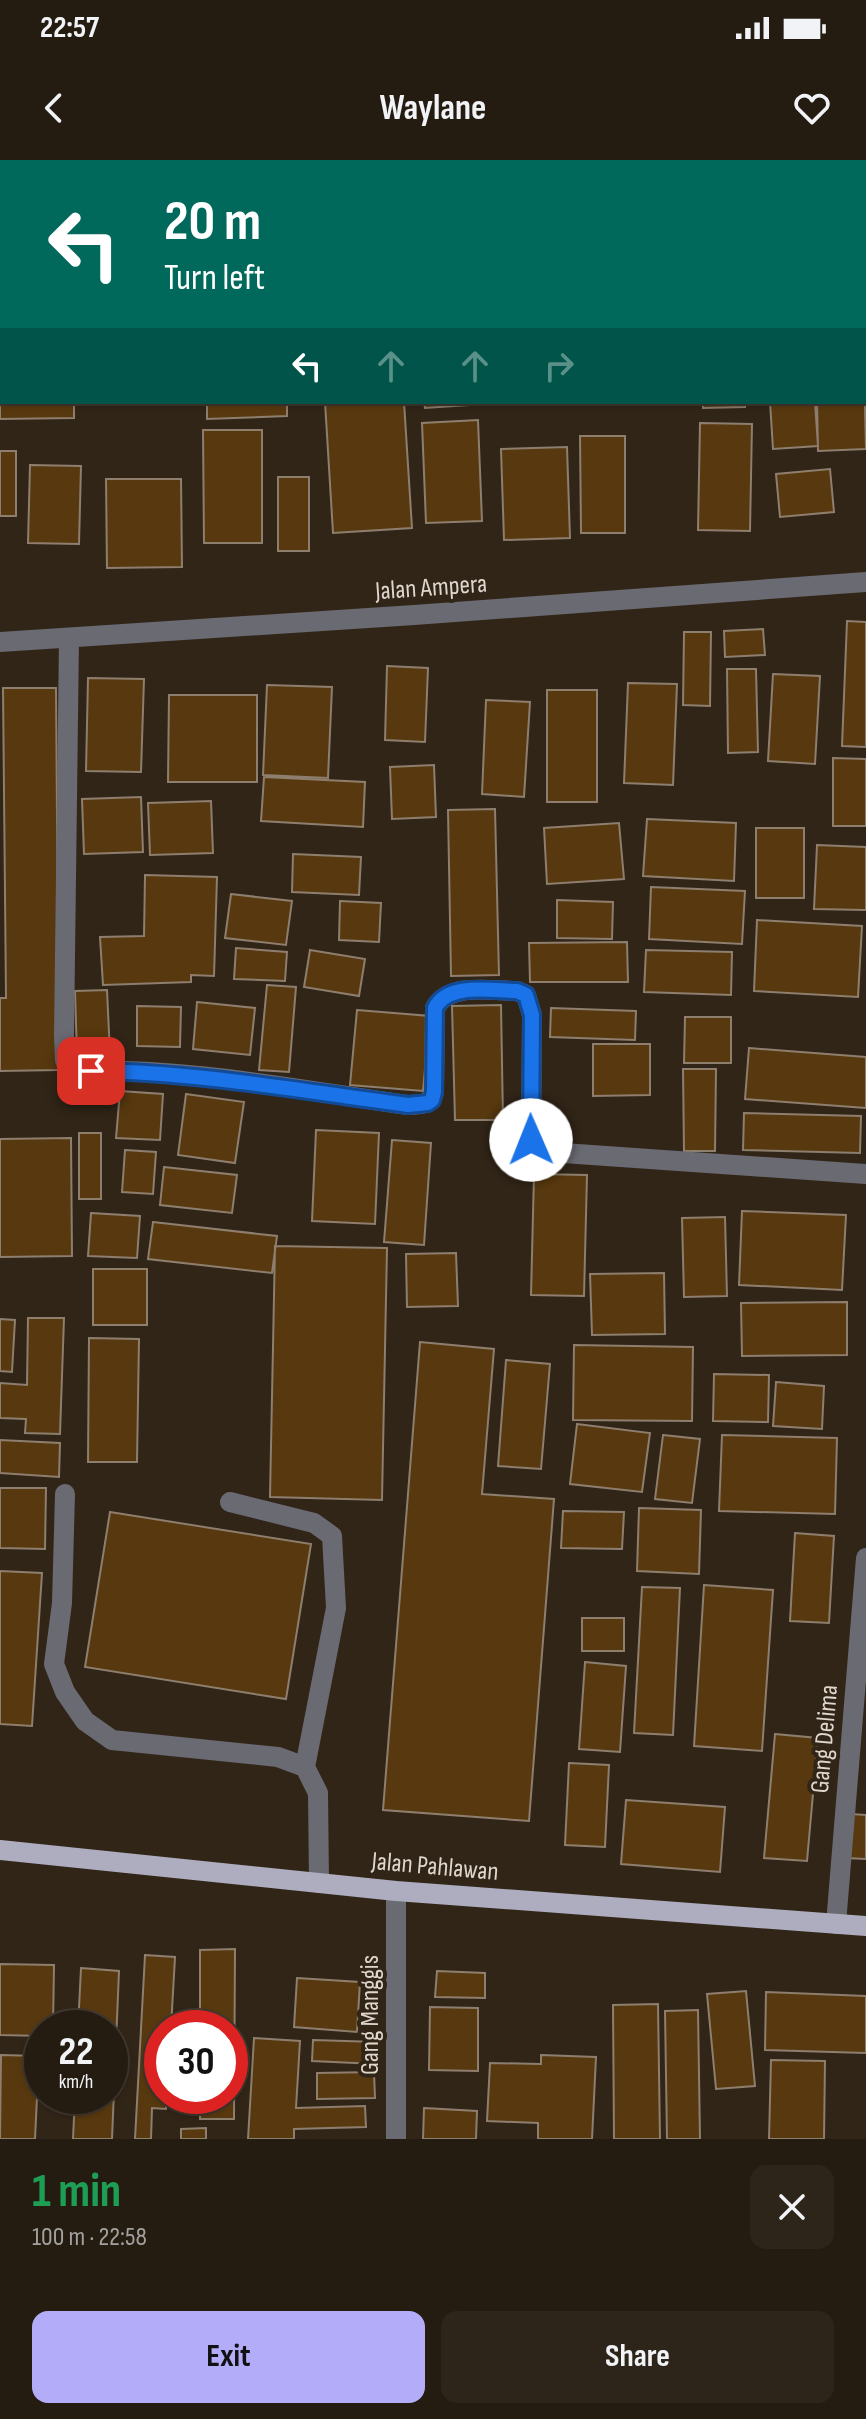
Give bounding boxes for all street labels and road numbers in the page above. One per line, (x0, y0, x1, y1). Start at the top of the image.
street label: Jalan Ampera (373, 569, 488, 607)
street label: Gang Delima (805, 1684, 845, 1794)
street label: Jalan Pahlawan (369, 1846, 500, 1888)
street label: Gang Manggis (355, 1955, 386, 2075)

